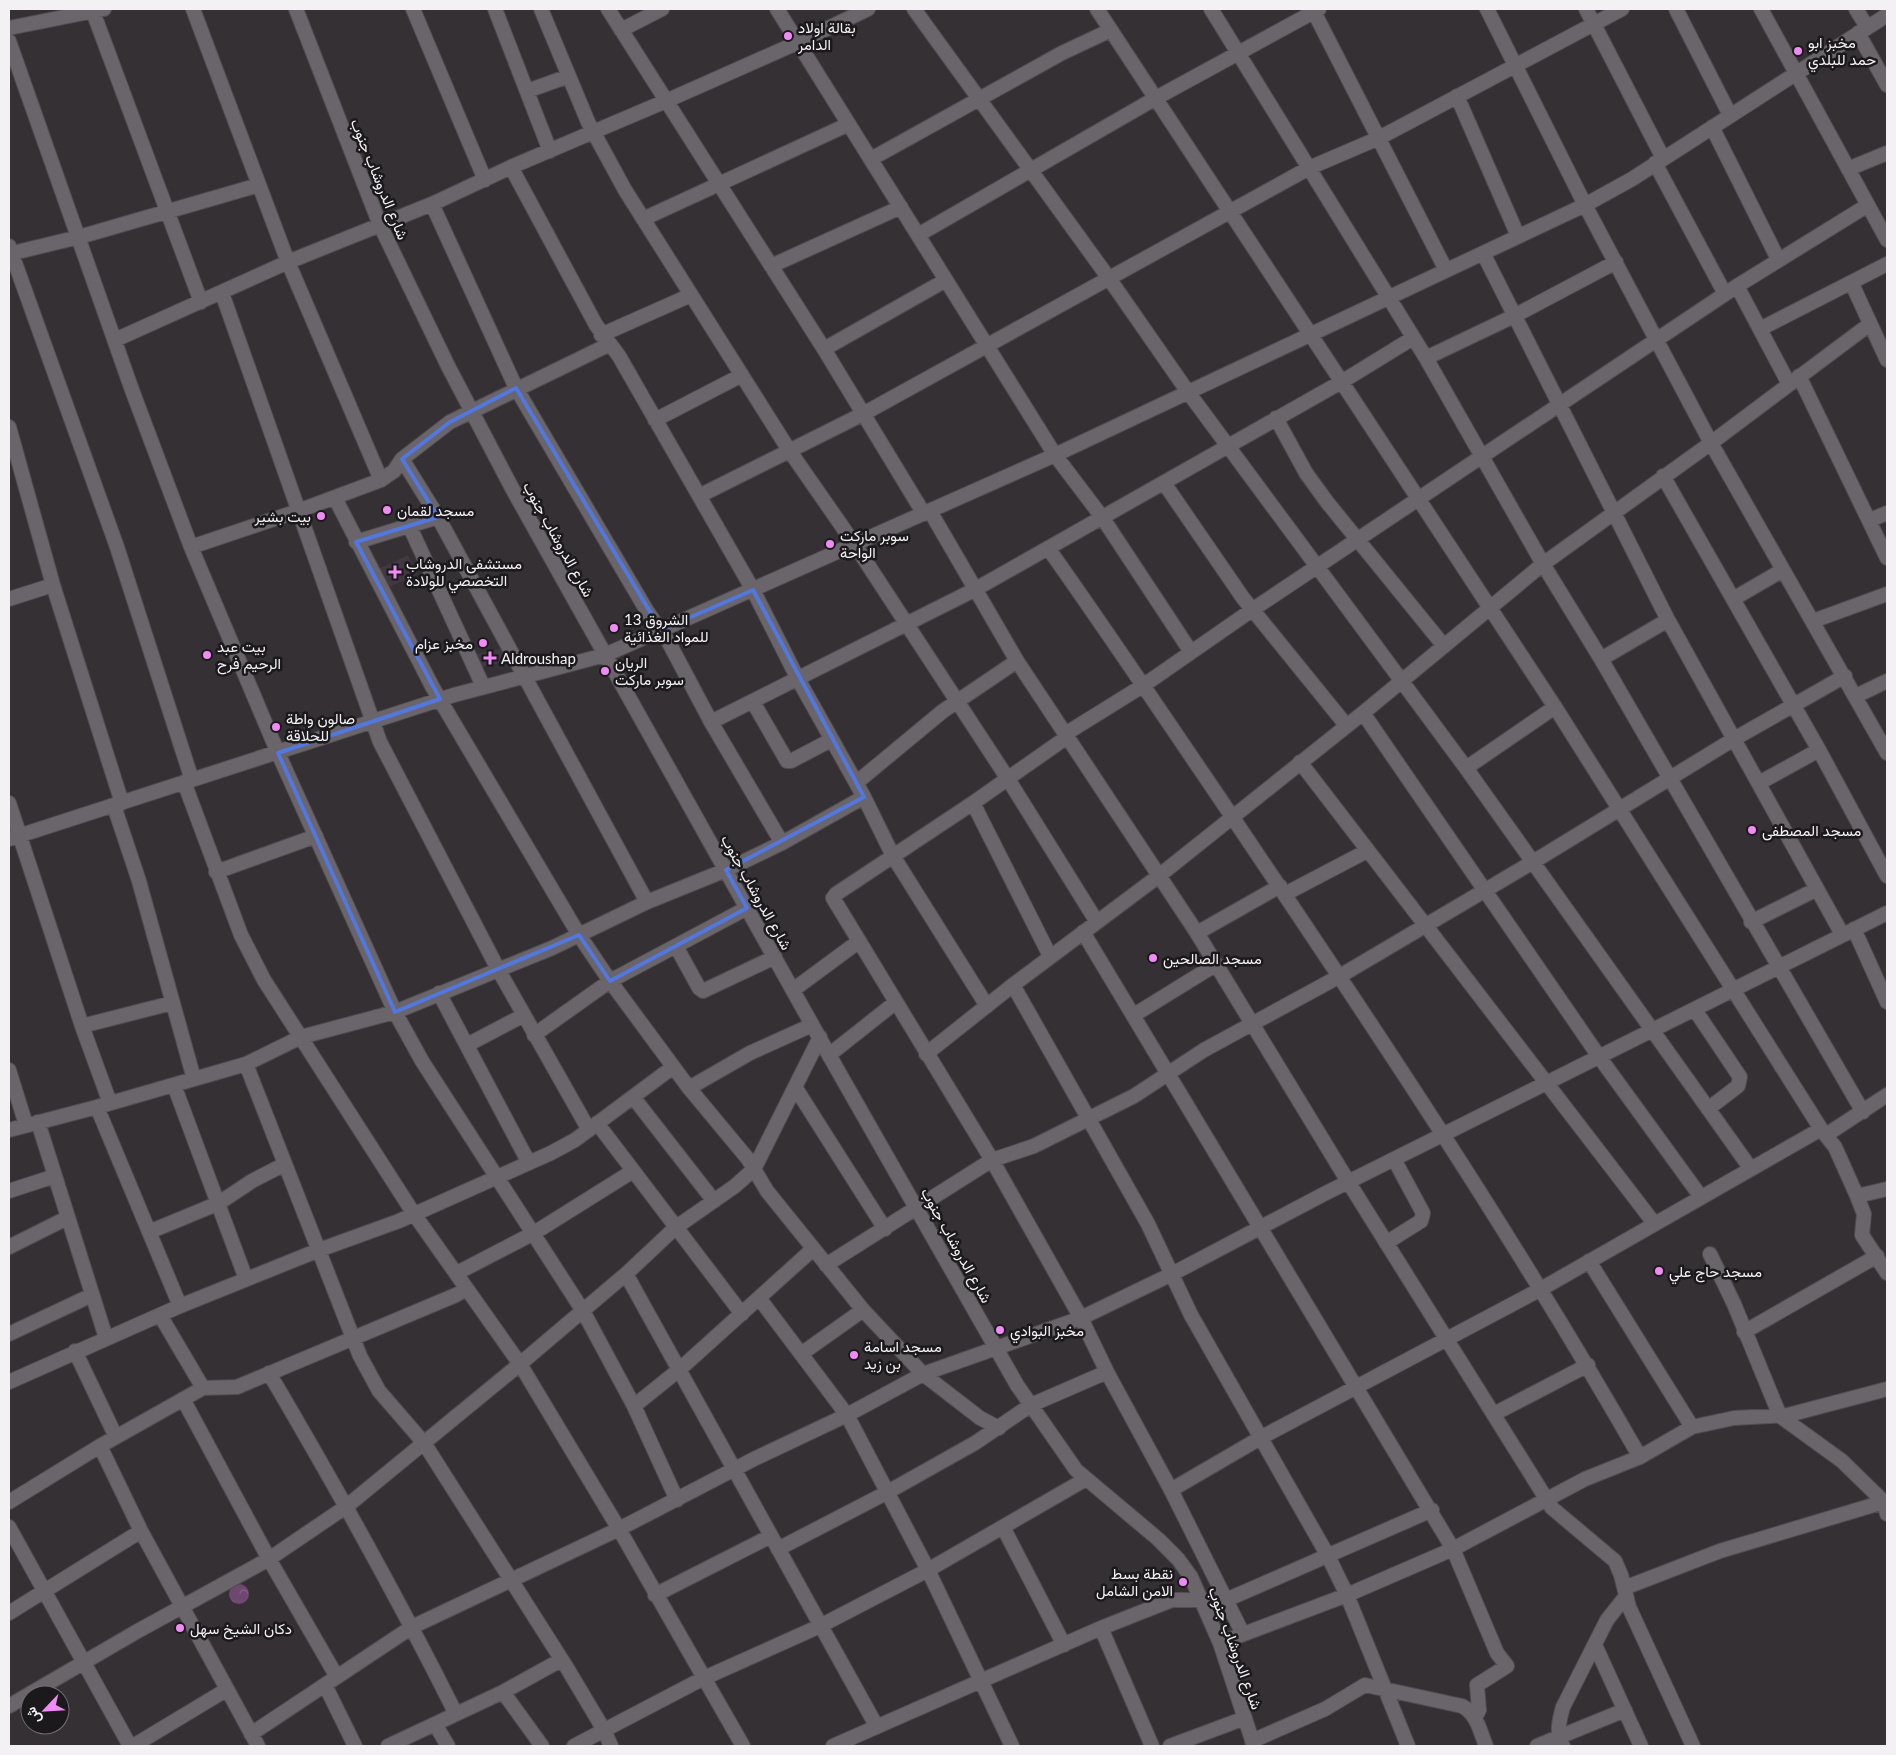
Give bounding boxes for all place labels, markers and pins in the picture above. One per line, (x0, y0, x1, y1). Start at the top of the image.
place label: بقالة اولاد الدامر (797, 18, 856, 54)
marker: بقالة اولاد الدامر (782, 30, 794, 42)
place label: مخبز ابو حمد للبلدي (1808, 33, 1876, 73)
marker: مخبز ابو حمد للبلدي (1792, 45, 1804, 57)
place label: مسجد لقمان (397, 501, 474, 520)
marker: مسجد لقمان (381, 504, 393, 516)
place label: بيت بشير (254, 507, 311, 526)
marker: بيت بشير (315, 510, 327, 522)
place label: سوبر ماركت الواحة (840, 526, 909, 562)
marker: سوبر ماركت الواحة (824, 538, 836, 550)
place label: مستشفى الدروشاب التخصصي للولادة (406, 554, 522, 594)
marker: مستشفى الدروشاب التخصصي للولادة (388, 565, 402, 579)
place label: الشروق 13 للمواد الغذائية (624, 610, 709, 646)
marker: الشروق 13 للمواد الغذائية (608, 622, 620, 634)
place label: مخبز عزام (415, 634, 473, 654)
place label: بيت عبد الرحيم فرح (217, 637, 281, 675)
marker: مخبز عزام (477, 637, 489, 649)
marker: بيت عبد الرحيم فرح (201, 649, 213, 661)
place label: Aldroushap (501, 649, 576, 667)
marker: Aldroushap (483, 651, 497, 665)
place label: الريان سوبر ماركت (615, 653, 684, 689)
marker: الريان سوبر ماركت (599, 665, 611, 677)
place label: صالون واطة للحلاقة (286, 709, 355, 744)
marker: صالون واطة للحلاقة (270, 721, 282, 733)
place label: مسجد المصطفى (1762, 821, 1861, 841)
marker: مسجد المصطفى (1746, 824, 1758, 836)
place label: مسجد الصالحين (1163, 949, 1262, 969)
marker: مسجد الصالحين (1147, 952, 1159, 964)
place label: مسجد حاج علي (1669, 1262, 1762, 1285)
marker: مسجد حاج علي (1653, 1265, 1665, 1277)
place label: مخبز البوادي (1010, 1321, 1084, 1344)
marker: مخبز البوادي (994, 1324, 1006, 1336)
place label: مسجد اسامة بن زيد (864, 1337, 942, 1374)
marker: مسجد اسامة بن زيد (848, 1349, 860, 1361)
place label: نقطة بسط الامن الشامل (1096, 1564, 1173, 1601)
marker: نقطة بسط الامن الشامل (1177, 1576, 1189, 1588)
place label: دكان الشيخ سهل (190, 1619, 292, 1640)
marker: دكان الشيخ سهل (174, 1622, 186, 1634)

